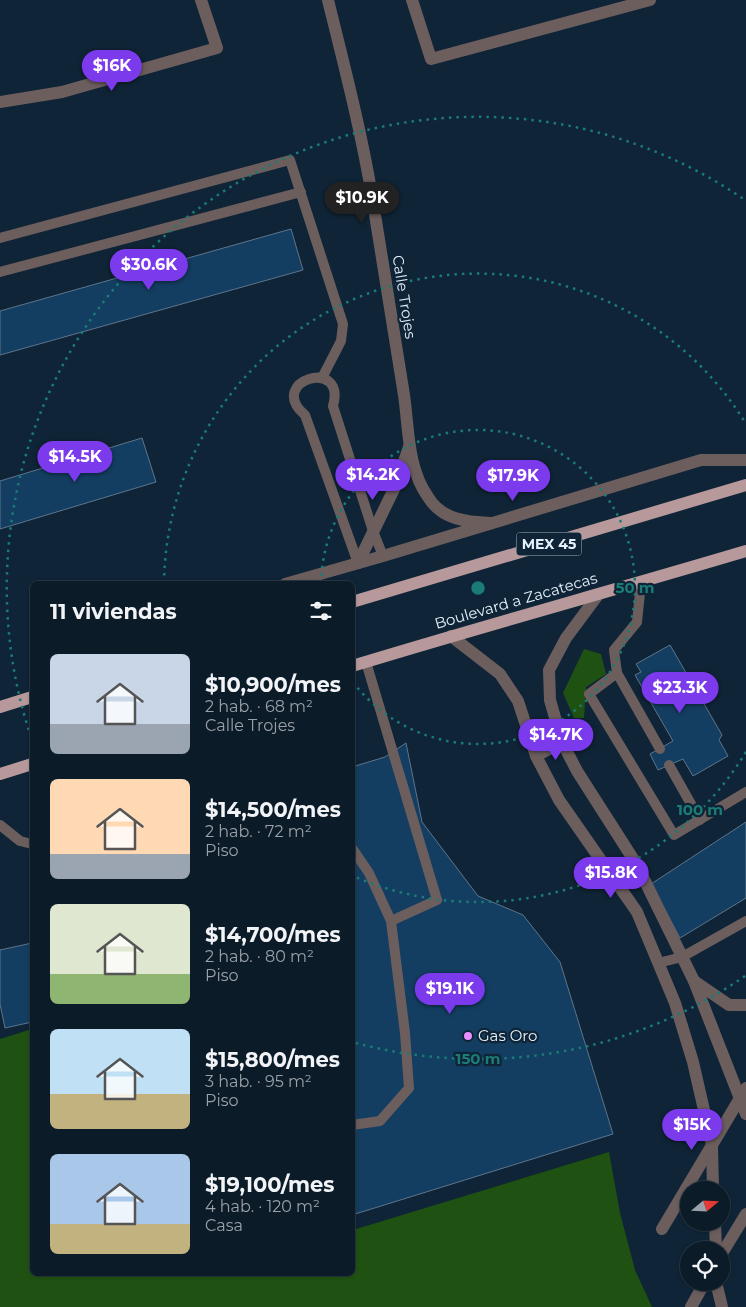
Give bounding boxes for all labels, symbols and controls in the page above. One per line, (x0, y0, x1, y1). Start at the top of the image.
pin: $16K (82, 49, 142, 92)
text: $16K (93, 56, 131, 75)
pin: $10.9K (321, 182, 403, 224)
text: $10.9K (335, 188, 389, 207)
pin: $30.6K (108, 248, 190, 291)
street label: Calle Trojes (389, 254, 420, 340)
text: $30.6K (121, 255, 177, 274)
pin: $14.5K (34, 440, 116, 483)
text: $14.5K (48, 447, 102, 466)
pin: $14.2K (332, 458, 414, 501)
pin: $17.9K (472, 460, 554, 502)
text: $14.2K (346, 465, 400, 484)
text: $17.9K (487, 466, 539, 485)
road number: MEX 45 (516, 532, 582, 556)
street label: Boulevard a Zacatecas (432, 568, 599, 633)
text: 50 m (615, 578, 655, 597)
centre of rings (469, 579, 487, 597)
icon: filters (307, 597, 335, 625)
text: 11 viviendas (50, 599, 177, 624)
text: $10,900/mes (205, 672, 341, 697)
pin: $23.3K (639, 672, 721, 714)
icon: home (90, 674, 150, 734)
text: $23.3K (653, 678, 707, 697)
text: 2 hab. · 68 m² (205, 697, 313, 716)
text: Calle Trojes (205, 716, 295, 735)
pin: $14.7K (515, 718, 597, 761)
text: $14.7K (529, 725, 583, 744)
text: $14,500/mes (205, 797, 341, 822)
icon: home (90, 799, 150, 859)
text: 100 m (677, 800, 723, 819)
text: 2 hab. · 72 m² (205, 822, 312, 841)
text: Piso (205, 841, 239, 860)
pin: $15.8K (570, 856, 652, 899)
text: $15.8K (585, 863, 637, 882)
text: $14,700/mes (205, 922, 341, 947)
icon: home (90, 924, 150, 984)
text: 2 hab. · 80 m² (205, 947, 314, 966)
text: Piso (205, 966, 239, 985)
pin: $19.1K (409, 972, 491, 1015)
text: $19.1K (426, 979, 474, 998)
place label: Gas Oro (478, 1026, 538, 1045)
marker: Gas Oro (462, 1030, 474, 1042)
text: $15,800/mes (205, 1047, 340, 1072)
icon: home (90, 1049, 150, 1109)
text: 150 m (456, 1049, 500, 1068)
text: 3 hab. · 95 m² (205, 1072, 312, 1091)
text: Piso (205, 1091, 239, 1110)
pin: $15K (662, 1108, 722, 1151)
text: $15K (673, 1115, 711, 1134)
text: $19,100/mes (205, 1172, 334, 1197)
icon: home (90, 1174, 150, 1234)
north arrow (680, 1181, 730, 1231)
map controls (680, 1181, 730, 1291)
text: 4 hab. · 120 m² (205, 1197, 320, 1216)
text: Casa (205, 1216, 243, 1235)
button: locate (680, 1241, 730, 1291)

